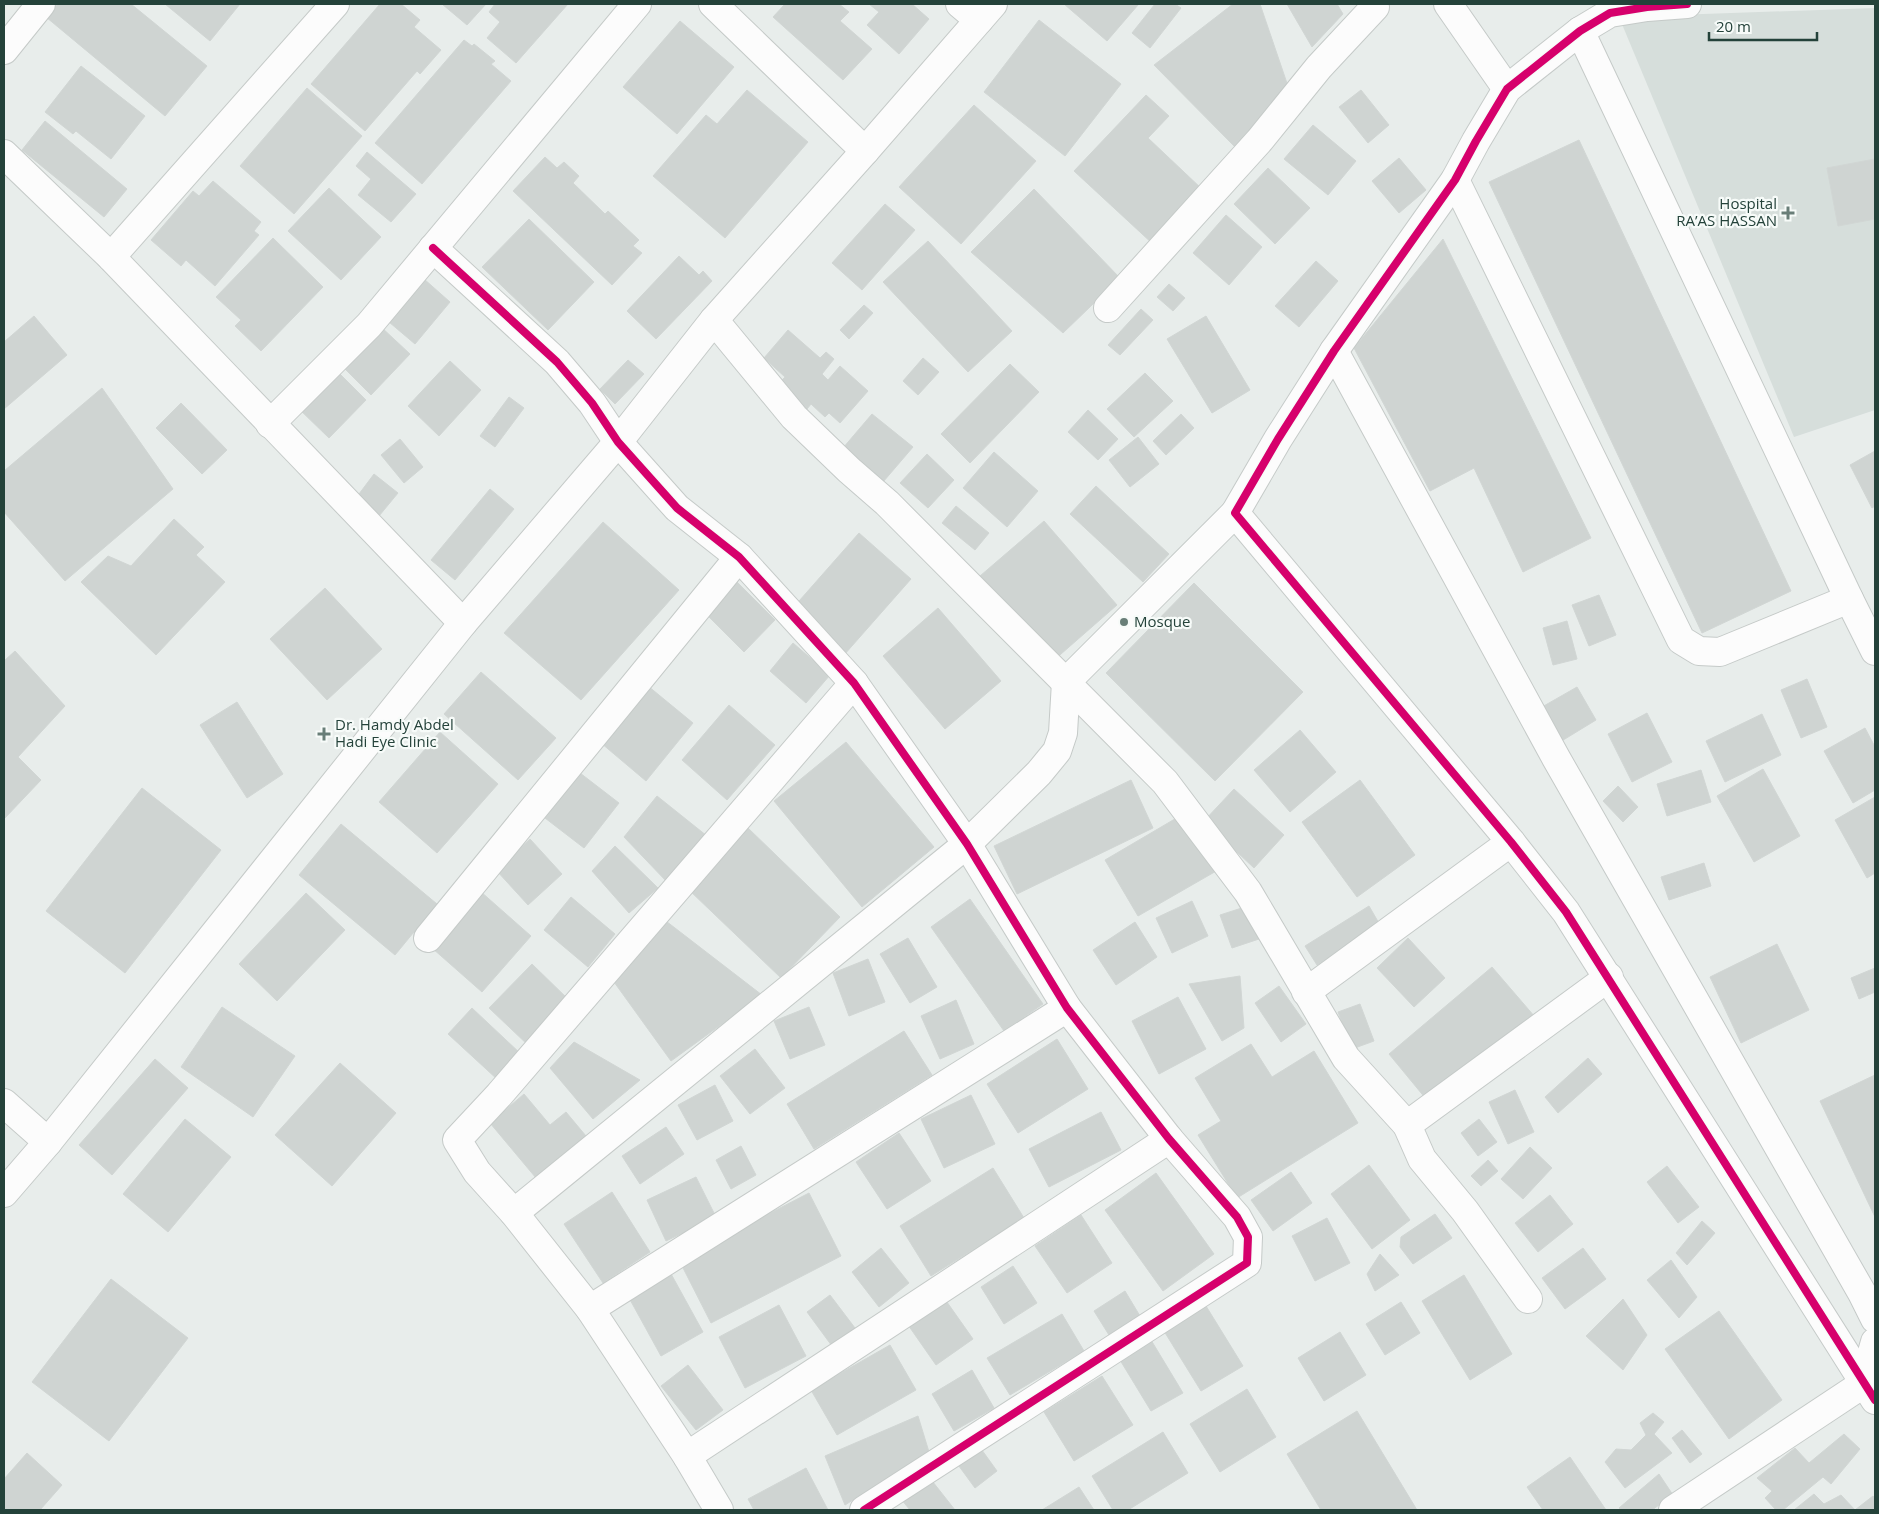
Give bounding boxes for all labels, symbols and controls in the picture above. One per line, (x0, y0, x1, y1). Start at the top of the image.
scale bar (1709, 10, 1816, 42)
text: 20 m (1716, 16, 1751, 36)
place label: Hospital RA’AS HASSAN (1676, 193, 1777, 230)
marker: Hospital RA’AS HASSAN (1781, 206, 1795, 220)
place label: Mosque (1134, 611, 1190, 631)
marker: Mosque (1118, 616, 1130, 628)
place label: Dr. Hamdy Abdel Hadi Eye Clinic (335, 714, 454, 751)
marker: Dr. Hamdy Abdel Hadi Eye Clinic (317, 727, 331, 741)

